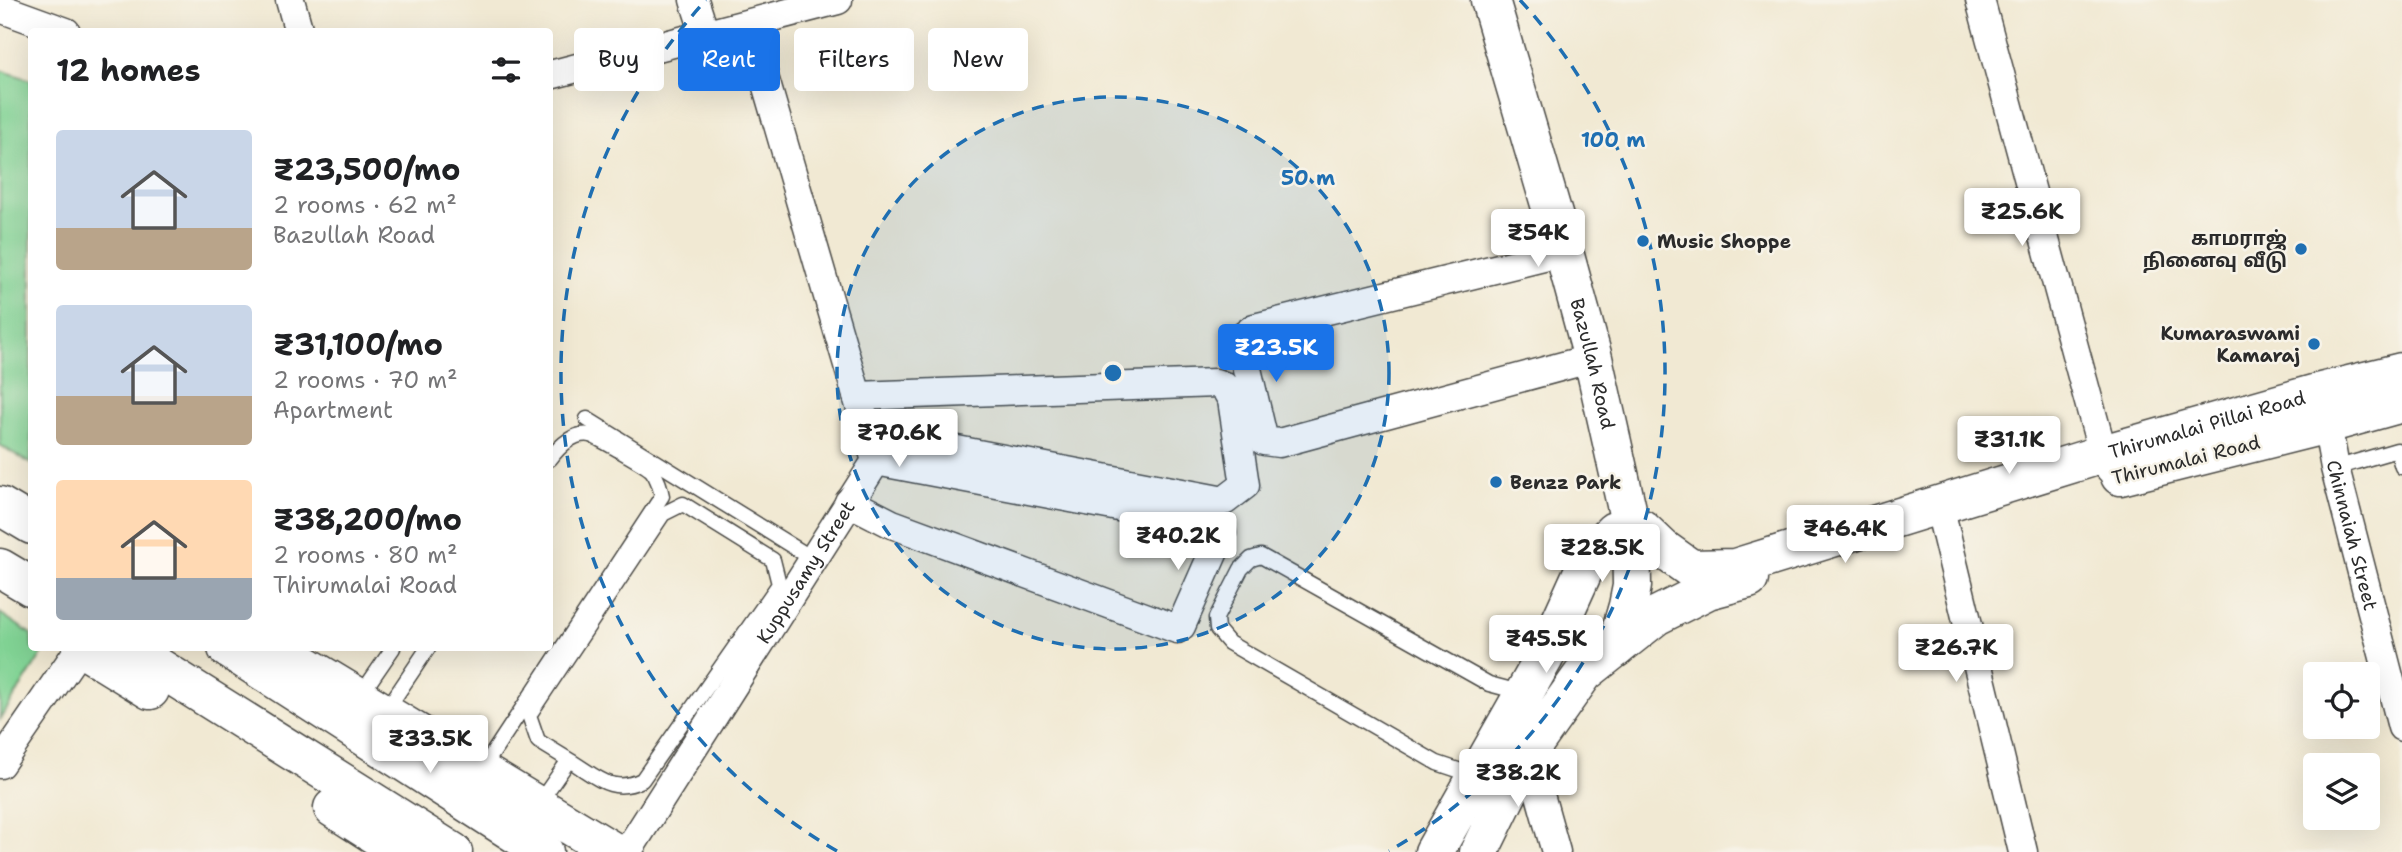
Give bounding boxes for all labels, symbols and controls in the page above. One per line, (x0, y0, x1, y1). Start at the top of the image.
chip: Buy (574, 28, 664, 91)
chip: Rent (678, 28, 780, 91)
chip: Filters (794, 28, 914, 91)
chip: New (928, 28, 1028, 91)
text: 12 homes (56, 50, 200, 91)
icon: filters (487, 51, 525, 89)
text: 100 m (1581, 126, 1645, 154)
text: ₹23,500/mo (273, 149, 461, 190)
icon: home (112, 158, 196, 242)
text: 50 m (1281, 164, 1335, 192)
pin: ₹25.6K (1965, 188, 2079, 248)
text: 2 rooms · 62 m² (273, 190, 457, 220)
text: ₹25.6K (1980, 196, 2064, 226)
pin: ₹54K (1497, 210, 1579, 269)
text: ₹54K (1507, 217, 1569, 247)
text: Bazullah Road (273, 220, 435, 250)
place label: காமராஜ் நினைவு வீடு (2143, 226, 2287, 273)
place label: Music Shoppe (1657, 229, 1791, 254)
marker: Music Shoppe (1635, 233, 1651, 249)
marker: காமராஜ் நினைவு வீடு (2293, 241, 2309, 257)
street label: Bazullah Road (1565, 295, 1621, 431)
place label: Kumaraswami Kamaraj (2161, 321, 2300, 368)
text: ₹31,100/mo (273, 324, 443, 365)
pin: ₹23.5K (1219, 324, 1333, 384)
text: ₹23.5K (1234, 332, 1318, 362)
icon: home (112, 333, 196, 417)
marker: Kumaraswami Kamaraj (2306, 336, 2322, 352)
centre of rings (1101, 361, 1125, 385)
text: 2 rooms · 70 m² (273, 365, 458, 395)
street label: Thirumalai Pillai Road (2106, 385, 2308, 464)
text: Apartment (273, 395, 393, 425)
pin: ₹70.6K (842, 410, 956, 469)
pin: ₹31.1K (1952, 416, 2066, 476)
text: ₹70.6K (857, 417, 941, 447)
text: ₹31.1K (1973, 424, 2045, 454)
street label: Thirumalai Road (2109, 429, 2263, 491)
street label: Chinnaiah Street (2321, 458, 2384, 613)
place label: Benzz Park (1510, 470, 1621, 495)
marker: Benzz Park (1488, 474, 1504, 490)
street label: Kuppusamy Street (750, 496, 860, 648)
text: ₹38,200/mo (273, 499, 462, 540)
pin: ₹46.4K (1788, 505, 1902, 565)
icon: home (112, 508, 196, 592)
pin: ₹40.2K (1121, 512, 1235, 572)
text: ₹46.4K (1803, 513, 1887, 543)
text: ₹40.2K (1136, 520, 1220, 550)
pin: ₹28.5K (1545, 524, 1659, 584)
text: ₹28.5K (1560, 532, 1644, 562)
text: 2 rooms · 80 m² (273, 540, 458, 570)
text: Thirumalai Road (273, 570, 457, 600)
pin: ₹45.5K (1489, 616, 1603, 675)
text: ₹45.5K (1505, 623, 1587, 653)
pin: ₹26.7K (1899, 624, 2013, 684)
text: ₹26.7K (1914, 632, 1998, 662)
map controls (2303, 662, 2380, 830)
button: locate (2303, 662, 2380, 739)
pin: ₹33.5K (373, 716, 487, 775)
text: ₹33.5K (388, 723, 472, 753)
pin: ₹38.2K (1461, 750, 1575, 809)
button: layers (2303, 753, 2380, 830)
text: ₹38.2K (1475, 757, 1561, 787)

